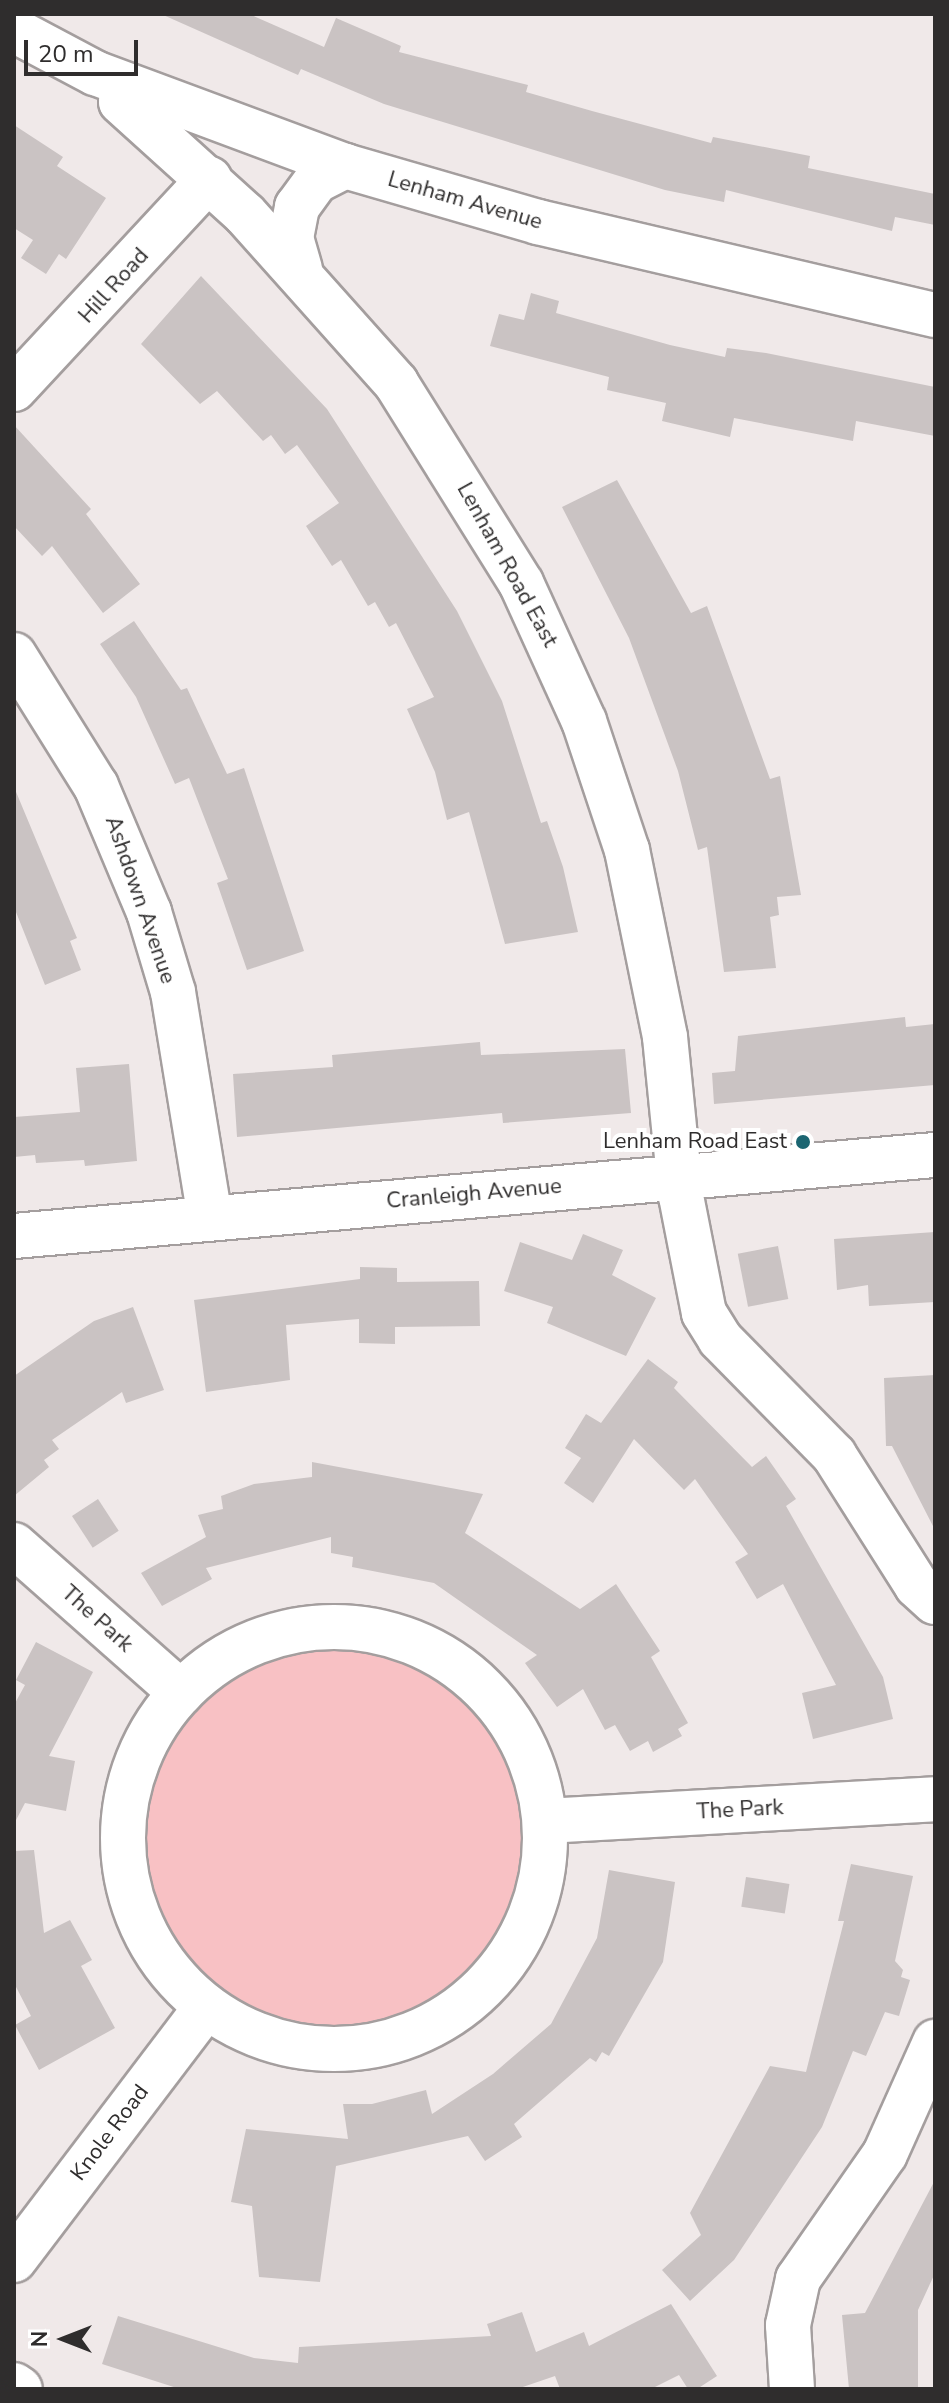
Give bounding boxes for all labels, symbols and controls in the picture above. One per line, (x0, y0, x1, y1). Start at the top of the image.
scale bar (28, 24, 142, 74)
text: 20 m (38, 38, 94, 70)
street label: Lenham Avenue (385, 166, 545, 236)
street label: Hill Road (74, 243, 154, 329)
street label: Lenham Road East (451, 478, 563, 652)
street label: Ashdown Avenue (99, 813, 181, 987)
place label: Lenham Road East (603, 1129, 787, 1155)
marker: Lenham Road East (794, 1133, 812, 1151)
street label: Cranleigh Avenue (385, 1173, 563, 1215)
street label: The Park (56, 1580, 138, 1658)
street label: The Park (696, 1795, 784, 1825)
street label: Knole Road (65, 2080, 155, 2186)
north arrow (24, 2299, 104, 2379)
text: N (25, 2331, 55, 2347)

